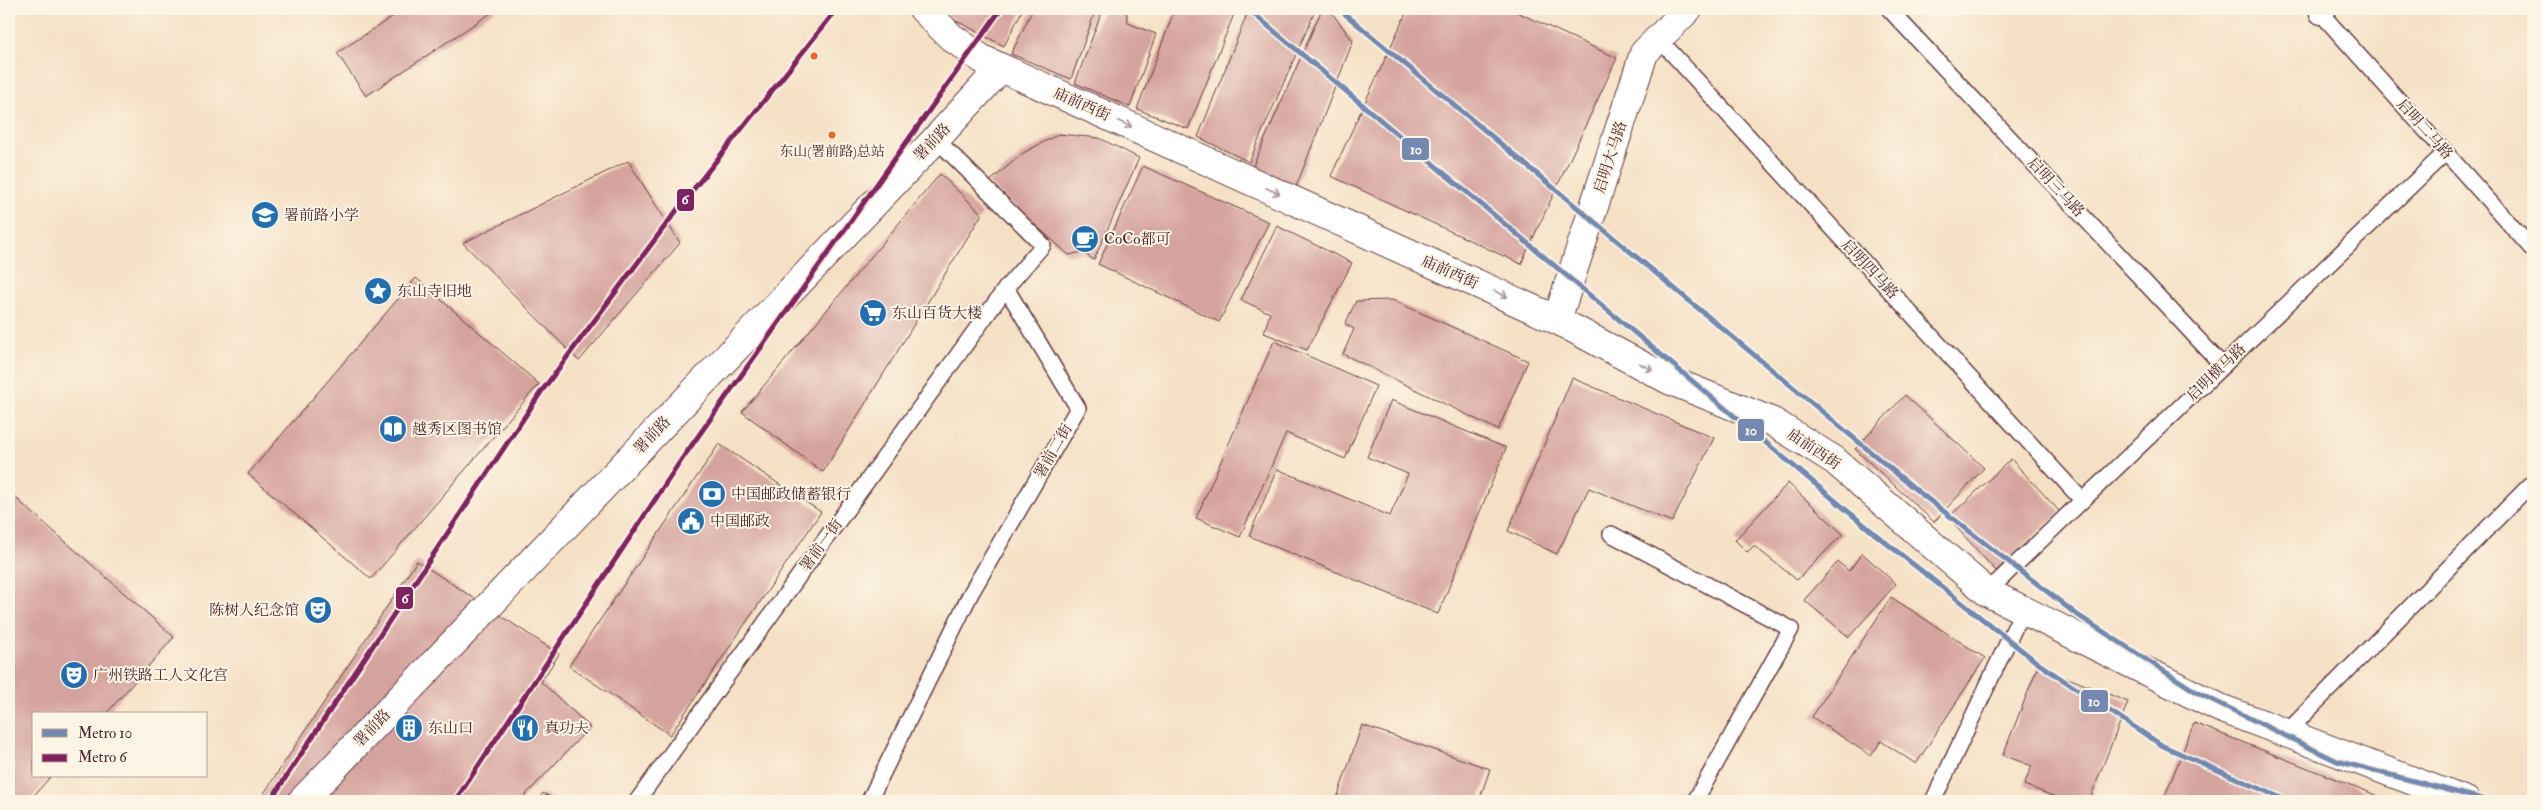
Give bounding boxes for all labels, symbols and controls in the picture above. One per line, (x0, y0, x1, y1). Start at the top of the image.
unlabelled marker (809, 51, 819, 61)
street label: 庙前西街 (1051, 84, 1113, 125)
street label: 启明二马路 (2392, 95, 2457, 164)
street label: 启明大马路 (1590, 119, 1631, 196)
street label: 署前路 (910, 120, 955, 165)
one-way arrow (1117, 120, 1132, 129)
marker: 东山(署前路)总站 (827, 130, 837, 140)
line badge: 10 (1401, 137, 1430, 161)
text: 10 (1410, 141, 1422, 158)
place label: 东山(署前路)总站 (779, 143, 885, 160)
street label: 启明三马路 (2023, 153, 2088, 221)
one-way arrow (1265, 187, 1280, 197)
line badge: 6 (676, 188, 695, 212)
text: 6 (681, 191, 689, 208)
school or university icon: 署前路小学 (250, 200, 280, 230)
place label: 署前路小学 (284, 206, 359, 225)
cafe icon: CoCo都可 (1070, 224, 1100, 254)
place label: CoCo都可 (1104, 230, 1170, 249)
street label: 启明四马路 (1837, 235, 1902, 303)
street label: 庙前西街 (1419, 252, 1481, 293)
place icon: 东山寺旧地 (363, 276, 393, 306)
place label: 东山寺旧地 (397, 282, 472, 301)
one-way arrow (1493, 290, 1508, 300)
supermarket icon: 东山百货大楼 (858, 298, 888, 328)
place label: 东山百货大楼 (892, 304, 982, 323)
street label: 启明横马路 (2183, 339, 2250, 405)
one-way arrow (1638, 362, 1653, 372)
street label: 署前路 (630, 413, 675, 458)
library icon: 越秀区图书馆 (378, 414, 408, 444)
line badge: 10 (1737, 418, 1765, 442)
place label: 越秀区图书馆 (412, 420, 502, 439)
street label: 署前二街 (1030, 421, 1077, 482)
text: 10 (1745, 422, 1757, 439)
street label: 庙前西街 (1784, 425, 1844, 474)
bank icon: 中国邮政储蓄银行 (697, 479, 727, 509)
place label: 中国邮政储蓄银行 (731, 485, 851, 504)
public building icon: 中国邮政 (676, 506, 706, 536)
place label: 中国邮政 (710, 512, 770, 531)
street label: 署前一街 (796, 515, 847, 575)
line badge: 6 (395, 586, 414, 610)
text: 6 (401, 590, 409, 607)
theatre icon: 陈树人纪念馆 (303, 595, 333, 625)
place label: 陈树人纪念馆 (209, 601, 299, 620)
theatre icon: 广州铁路工人文化宫 (59, 660, 89, 690)
place label: 广州铁路工人文化宫 (93, 666, 228, 685)
line badge: 10 (2080, 689, 2109, 713)
text: 10 (2088, 693, 2100, 710)
street label: 署前路 (350, 706, 395, 751)
legend (32, 712, 208, 778)
building icon: 东山口 (394, 713, 424, 743)
restaurant icon: 真功夫 (510, 713, 540, 743)
place label: 东山口 (428, 719, 473, 738)
place label: 真功夫 (544, 719, 589, 738)
text: Metro 10 (78, 724, 132, 743)
text: Metro 6 (78, 748, 128, 767)

